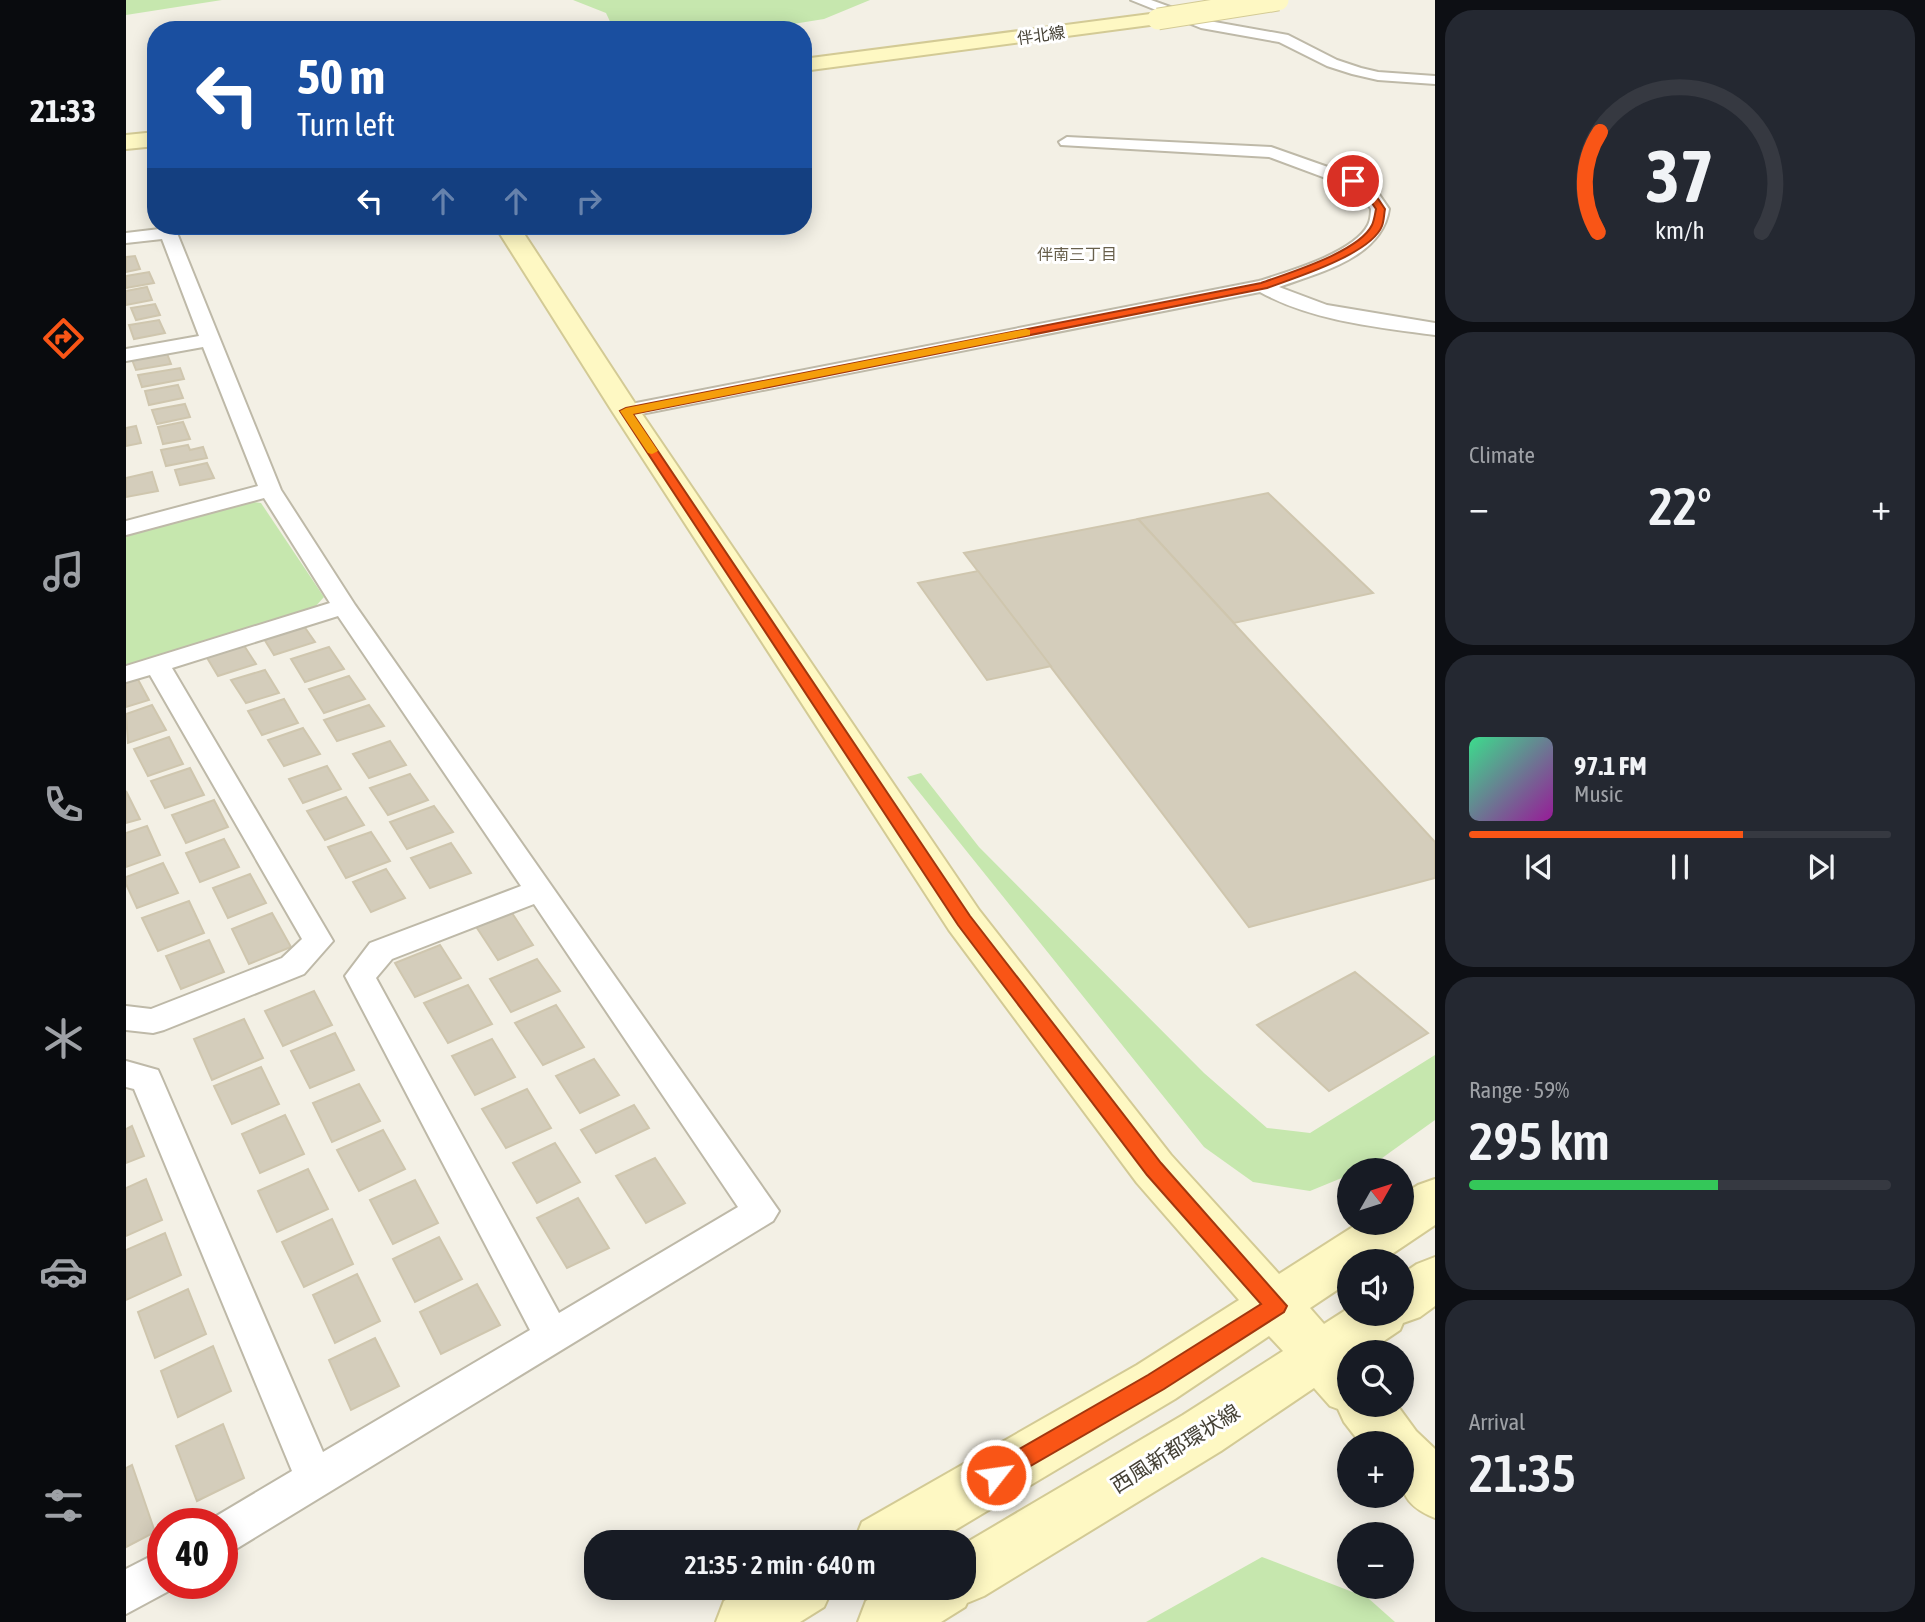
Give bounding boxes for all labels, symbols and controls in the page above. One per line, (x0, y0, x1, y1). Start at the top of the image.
street label: 伴北線 (1016, 23, 1066, 47)
text: 50 m (297, 48, 385, 104)
icon: left (182, 49, 273, 140)
text: 21:33 (30, 92, 96, 129)
text: Turn left (297, 106, 395, 143)
text: 37 (1646, 135, 1714, 218)
pin (1323, 151, 1383, 211)
icon: arrive (1334, 162, 1372, 200)
icon: left (351, 182, 389, 220)
icon: ahead (424, 182, 462, 220)
icon: ahead (497, 182, 535, 220)
icon: right (570, 182, 608, 220)
text: km/h (1655, 216, 1705, 244)
district label: 伴南三丁目 (1037, 245, 1117, 263)
icon: directions (39, 314, 88, 363)
text: Climate (1469, 442, 1535, 468)
text: 22° (1648, 476, 1712, 536)
text: − (1469, 485, 1489, 528)
text: + (1871, 485, 1891, 528)
icon: music (39, 547, 88, 596)
text: 97.1 FM (1574, 751, 1647, 781)
icon: phone (39, 780, 88, 829)
text: Music (1574, 781, 1622, 807)
icon: previous (1520, 848, 1558, 886)
icon: pause (1661, 848, 1699, 886)
icon: next (1802, 848, 1840, 886)
icon: climate (39, 1014, 88, 1063)
text: Range · 59% (1469, 1077, 1569, 1103)
text: 295 km (1469, 1111, 1610, 1171)
north arrow (1337, 1158, 1414, 1236)
map controls (1337, 1158, 1414, 1599)
icon: car (39, 1247, 88, 1296)
button: sound (1337, 1249, 1414, 1326)
button: search (1337, 1340, 1414, 1417)
street label: 西風新都環状線 (1106, 1399, 1244, 1497)
text: Arrival (1469, 1409, 1525, 1435)
button: + (1337, 1431, 1414, 1508)
position arrow (959, 1438, 1033, 1512)
text: 21:35 (1469, 1443, 1576, 1503)
icon: filters (39, 1481, 88, 1530)
speed limit sign: 40 (147, 1508, 238, 1599)
button: − (1337, 1522, 1414, 1599)
text: 21:35 · 2 min · 640 m (685, 1550, 875, 1580)

